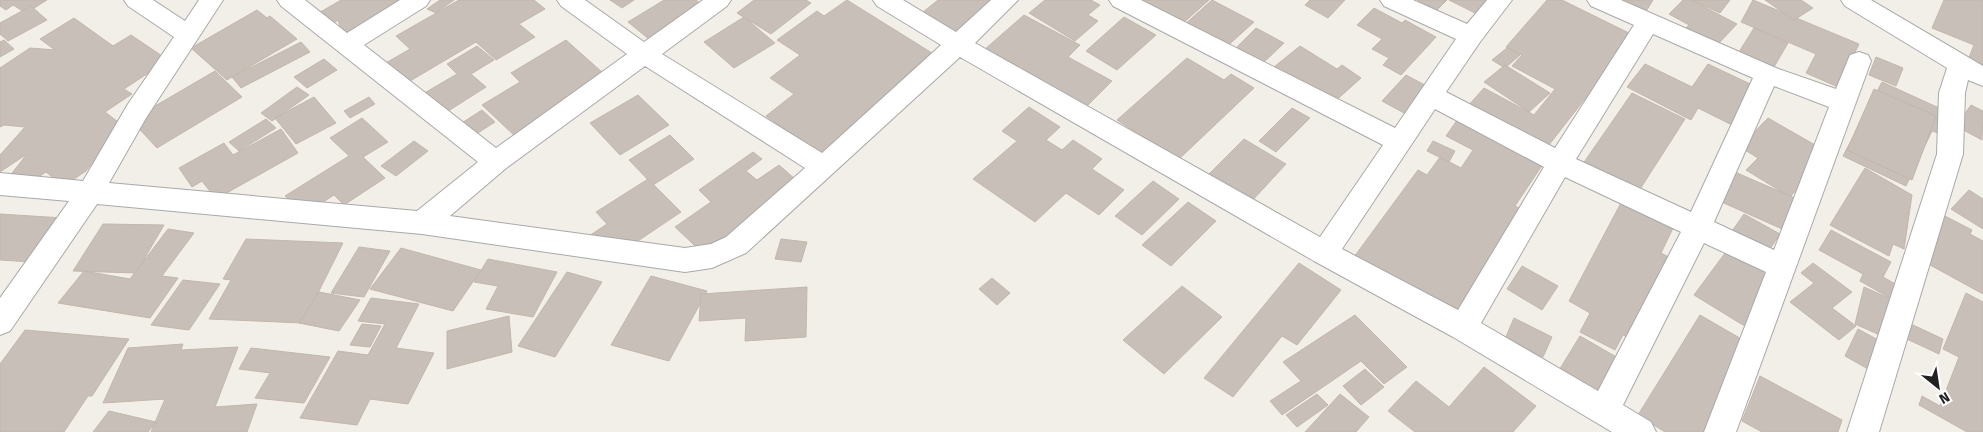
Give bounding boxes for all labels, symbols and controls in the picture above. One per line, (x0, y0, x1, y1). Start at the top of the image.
north arrow (1913, 362, 1963, 412)
text: N (1936, 388, 1953, 408)

